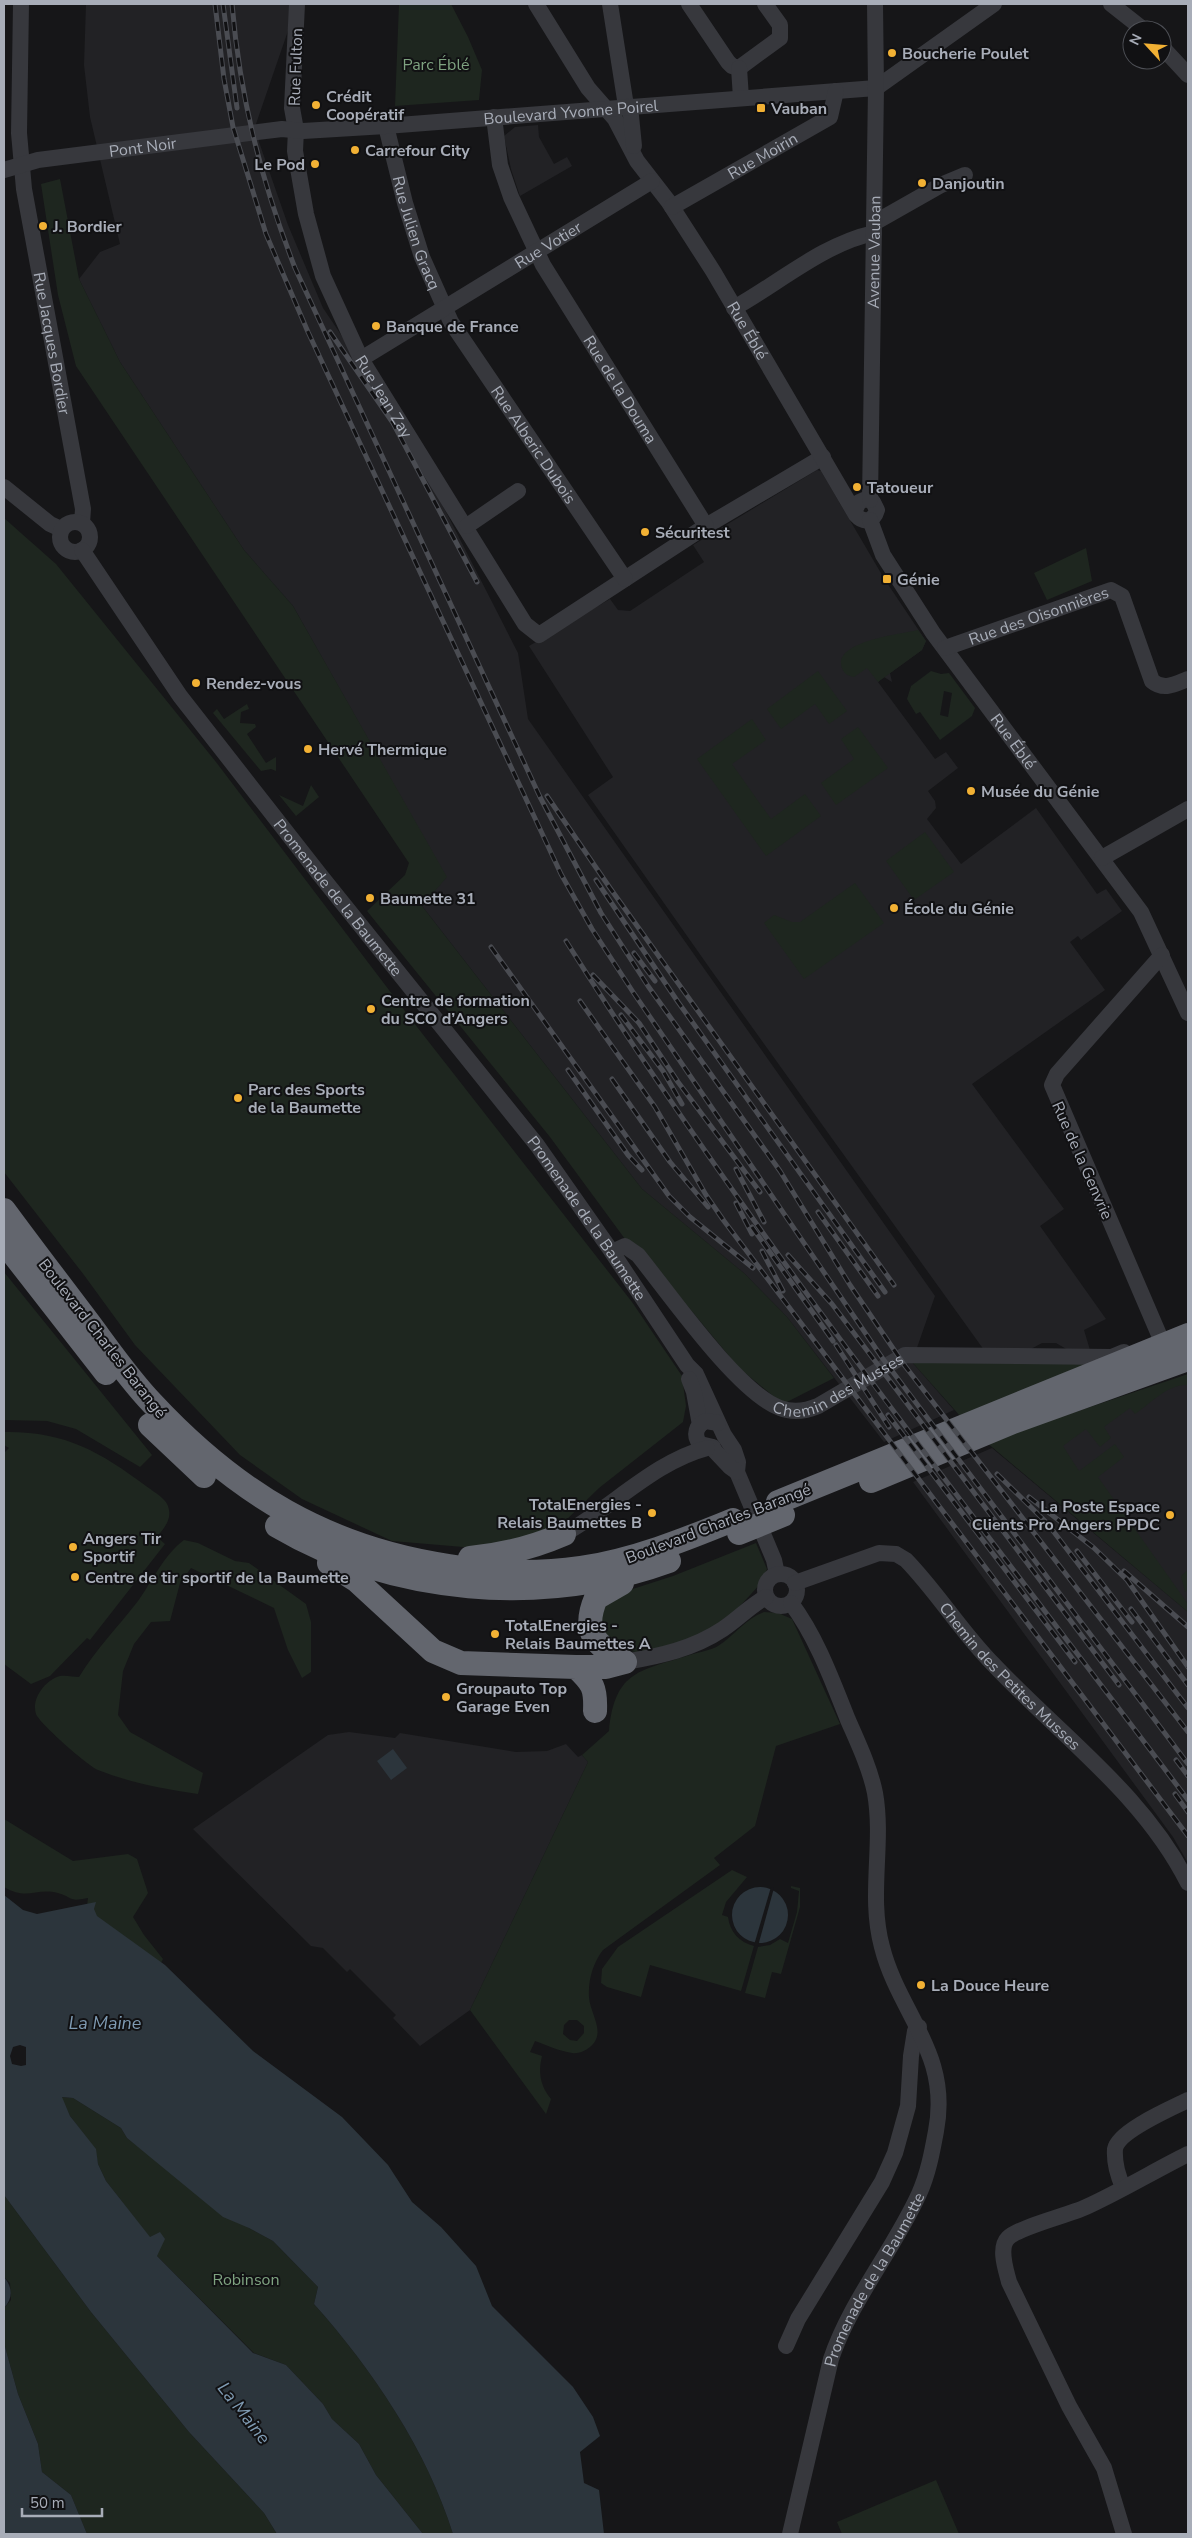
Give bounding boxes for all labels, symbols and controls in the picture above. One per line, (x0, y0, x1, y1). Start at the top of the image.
north arrow (1122, 20, 1172, 70)
street label: Rue Fulton (284, 28, 308, 106)
text: N (1125, 31, 1147, 48)
place label: Boucherie Poulet (902, 43, 1030, 65)
marker: Boucherie Poulet (886, 47, 898, 59)
park label: Parc Éblé (402, 54, 470, 76)
place label: Crédit Coopératif (326, 86, 405, 126)
street label: Boulevard Yvonne Poirel (483, 95, 659, 130)
place label: Vauban (770, 98, 827, 120)
marker: Crédit Coopératif (310, 99, 322, 111)
marker: Vauban (755, 102, 767, 114)
street label: Rue Moirin (724, 128, 802, 185)
street label: Pont Noir (108, 132, 178, 163)
place label: Carrefour City (365, 140, 470, 162)
marker: Carrefour City (349, 144, 361, 156)
place label: Le Pod (254, 154, 305, 176)
marker: Le Pod (309, 158, 321, 170)
place label: Danjoutin (932, 173, 1005, 195)
street label: Rue Julien Gracq (387, 174, 445, 293)
marker: Danjoutin (916, 177, 928, 189)
street label: Avenue Vauban (863, 195, 886, 309)
place label: J. Bordier (52, 216, 122, 238)
street label: Rue Votier (511, 217, 586, 274)
marker: J. Bordier (37, 220, 49, 232)
street label: Rue Jacques Bordier (28, 270, 75, 417)
street label: Rue Éblé (721, 298, 773, 364)
place label: Banque de France (386, 316, 519, 338)
marker: Banque de France (370, 320, 382, 332)
street label: Rue de la Douma (578, 332, 662, 448)
street label: Rue Jean Zay (349, 351, 418, 443)
street label: Rue Alberic Dubois (485, 382, 581, 508)
place label: Tatoueur (867, 477, 934, 499)
marker: Tatoueur (851, 481, 863, 493)
place label: Sécuritest (655, 522, 730, 544)
marker: Sécuritest (639, 526, 651, 538)
place label: Génie (897, 569, 940, 591)
marker: Génie (881, 573, 893, 585)
street label: Rue des Oisonnières (966, 582, 1112, 651)
place label: Rendez-vous (206, 673, 301, 695)
marker: Rendez-vous (190, 677, 202, 689)
street label: Rue Éblé (985, 710, 1041, 774)
place label: Hervé Thermique (318, 739, 447, 761)
marker: Hervé Thermique (302, 743, 314, 755)
place label: Musée du Génie (981, 781, 1100, 803)
marker: Musée du Génie (965, 785, 977, 797)
street label: Promenade de la Baumette (268, 815, 407, 981)
place label: Baumette 31 (380, 888, 476, 910)
marker: Baumette 31 (364, 892, 376, 904)
place label: École du Génie (904, 898, 1014, 920)
marker: École du Génie (888, 902, 900, 914)
place label: Centre de formation du SCO d’Angers (381, 990, 530, 1030)
marker: Centre de formation du SCO d’Angers (365, 1003, 377, 1015)
place label: Parc des Sports de la Baumette (248, 1079, 365, 1119)
marker: Parc des Sports de la Baumette (232, 1092, 244, 1104)
street label: Rue de la Genvrie (1046, 1098, 1118, 1223)
street label: Promenade de la Baumette (522, 1132, 651, 1305)
street label: Boulevard Charles Barangé (33, 1254, 171, 1423)
street label: Chemin des Musses (769, 1348, 908, 1423)
street label: Boulevard Charles Barangé (623, 1478, 814, 1569)
place label: TotalEnergies - Relais Baumettes B (497, 1494, 642, 1534)
place label: La Poste Espace Clients Pro Angers PPDC (972, 1496, 1160, 1536)
marker: TotalEnergies - Relais Baumettes B (646, 1507, 658, 1519)
marker: La Poste Espace Clients Pro Angers PPDC (1164, 1509, 1176, 1521)
place label: Angers Tir Sportif (83, 1528, 162, 1568)
marker: Angers Tir Sportif (67, 1541, 79, 1553)
place label: Centre de tir sportif de la Baumette (85, 1567, 349, 1589)
marker: Centre de tir sportif de la Baumette (69, 1571, 81, 1583)
street label: Chemin des Petites Musses (934, 1598, 1085, 1755)
place label: TotalEnergies - Relais Baumettes A (505, 1615, 651, 1655)
marker: TotalEnergies - Relais Baumettes A (489, 1628, 501, 1640)
place label: Groupauto Top Garage Even (456, 1678, 567, 1718)
marker: Groupauto Top Garage Even (440, 1691, 452, 1703)
place label: La Douce Heure (931, 1975, 1050, 1997)
marker: La Douce Heure (915, 1979, 927, 1991)
water label: La Maine (69, 2011, 142, 2035)
street label: Promenade de la Baumette (820, 2189, 930, 2369)
park label: Robinson (212, 2269, 280, 2291)
water label: La Maine (212, 2377, 276, 2449)
scale bar (22, 2486, 102, 2518)
text: 50 m (30, 2493, 65, 2513)

